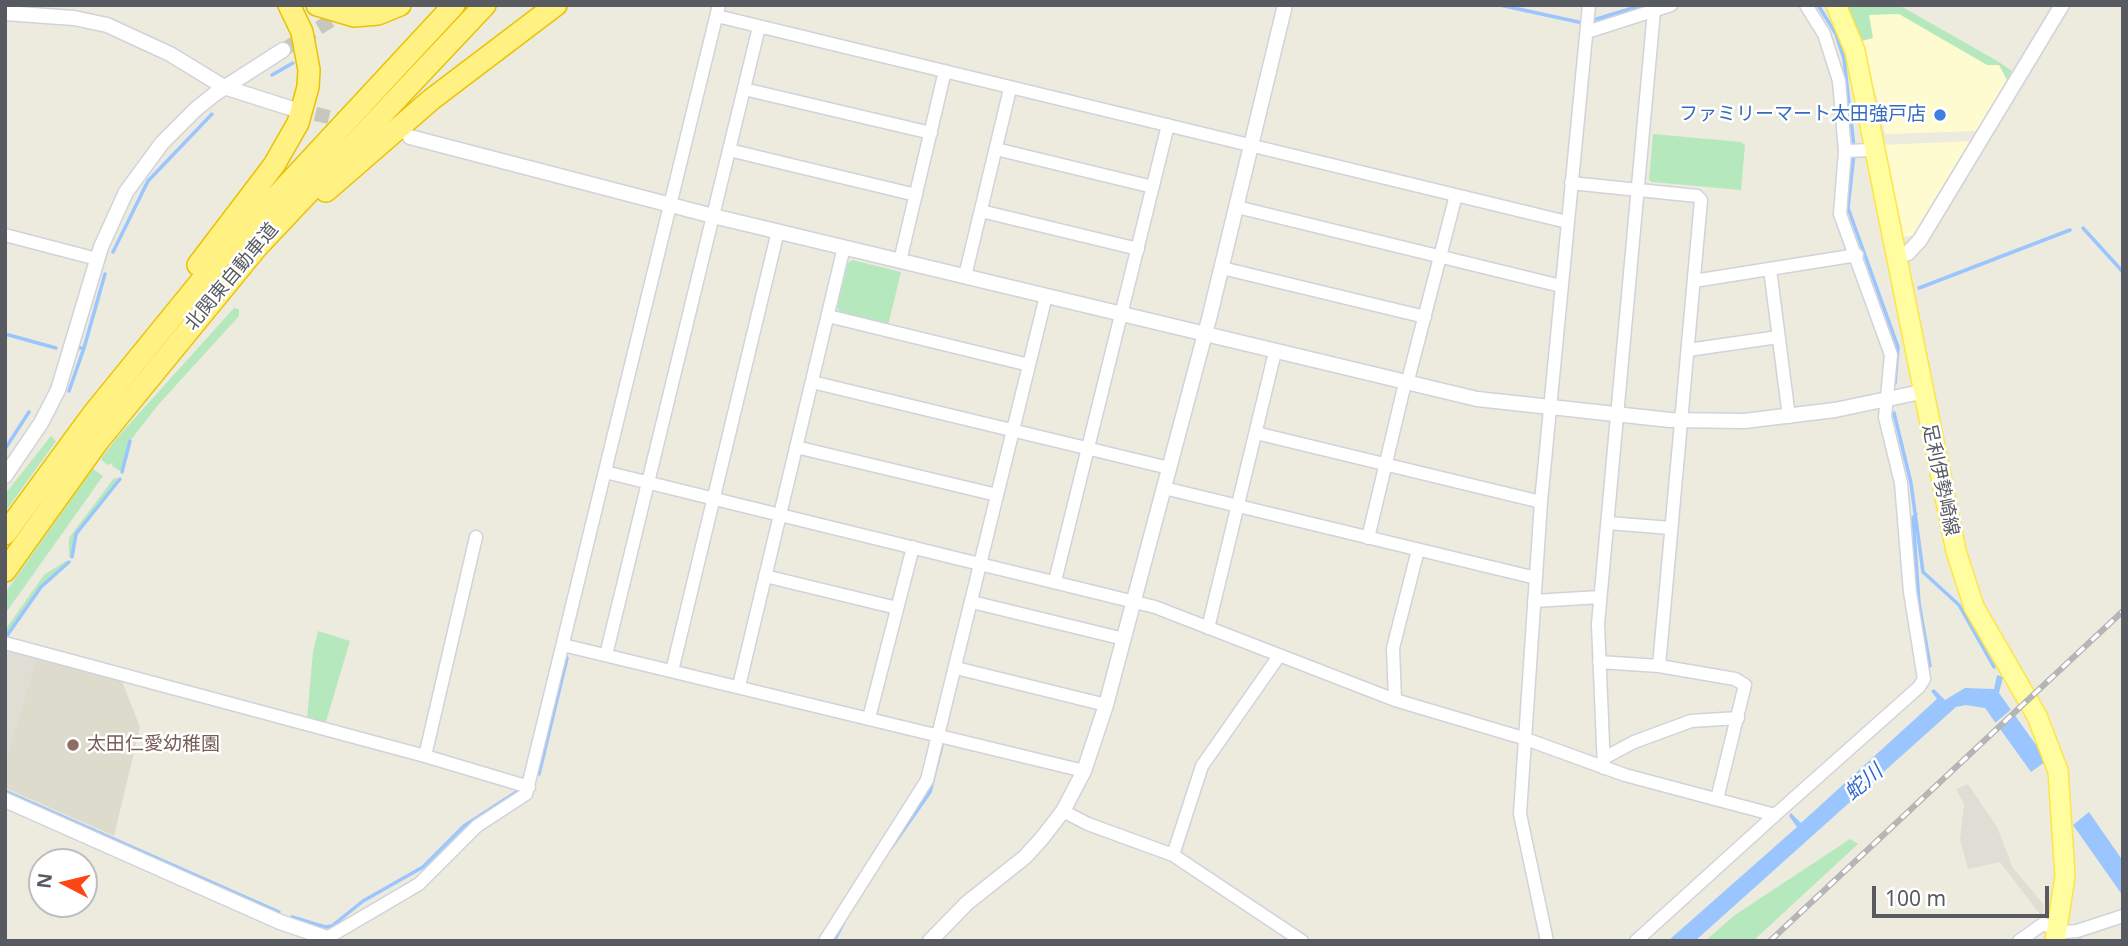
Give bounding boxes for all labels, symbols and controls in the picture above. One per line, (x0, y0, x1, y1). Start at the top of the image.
place label: ファミリーマート太田強戸店 (1679, 104, 1926, 126)
marker: ファミリーマート太田強戸店 (1932, 107, 1948, 123)
street label: 北関東自動車道 (181, 219, 283, 335)
street label: 足利伊勢崎線 (1917, 422, 1963, 538)
place label: 太田仁愛幼稚園 (87, 734, 220, 756)
marker: 太田仁愛幼稚園 (65, 737, 81, 753)
water label: 蛇川 (1840, 760, 1888, 806)
north arrow (28, 848, 98, 918)
text: N (30, 871, 58, 890)
scale bar (1876, 872, 2053, 916)
text: 100 m (1885, 884, 1946, 912)

